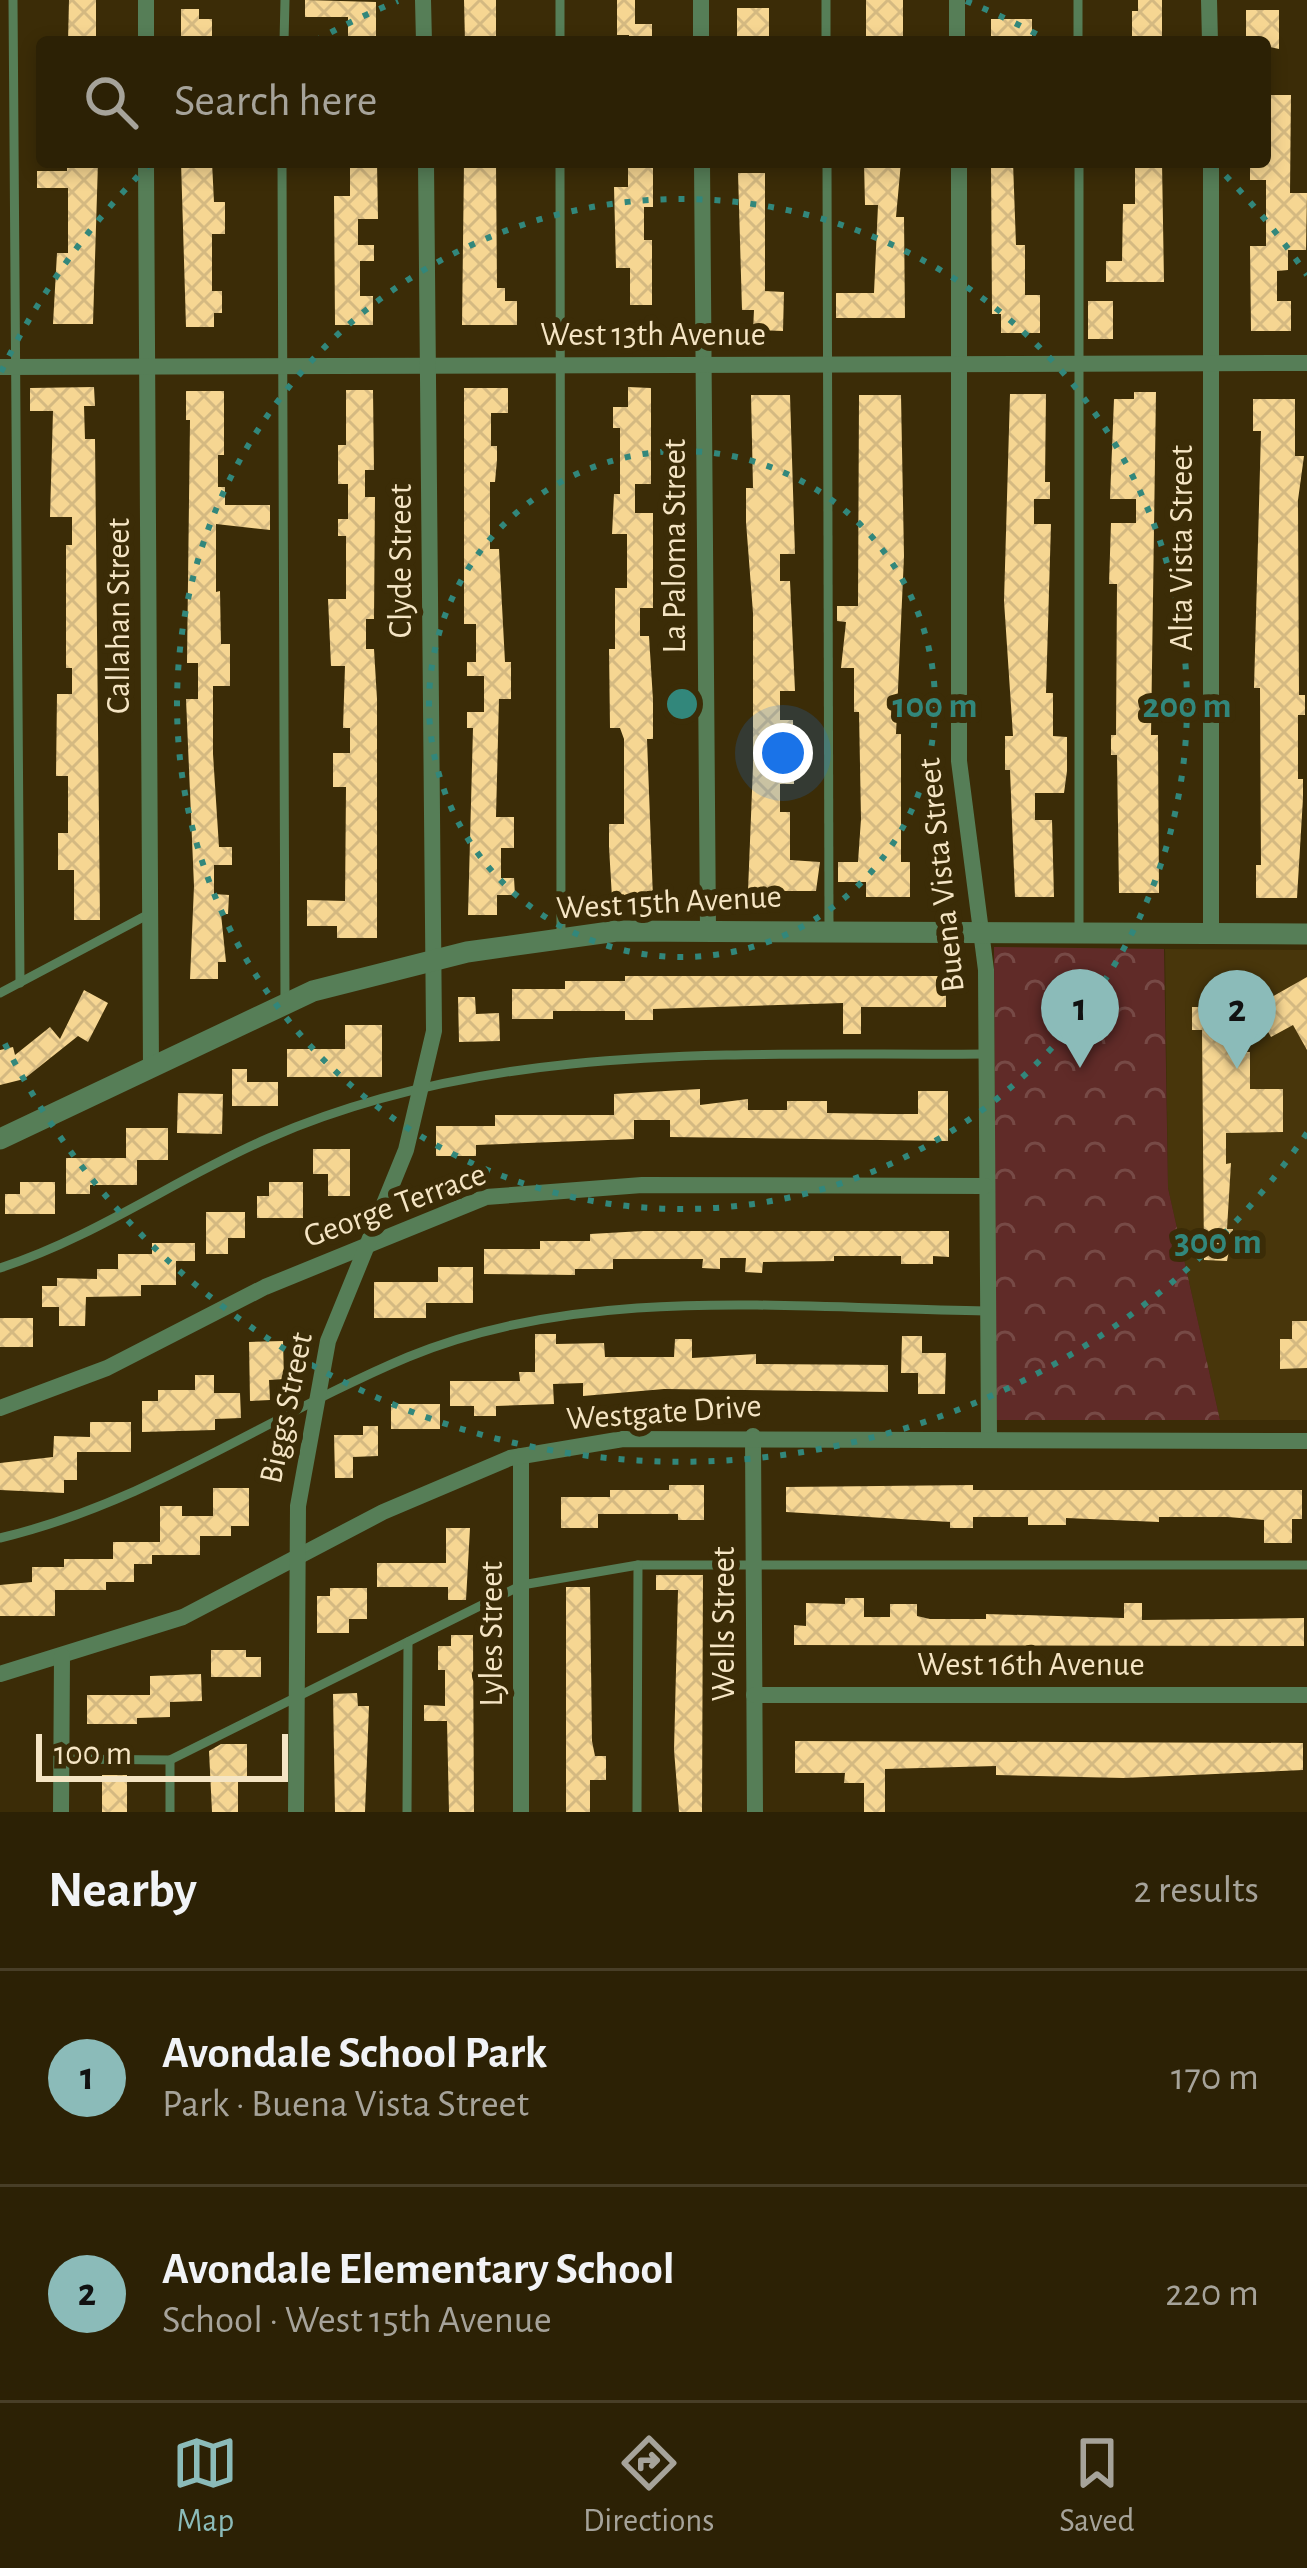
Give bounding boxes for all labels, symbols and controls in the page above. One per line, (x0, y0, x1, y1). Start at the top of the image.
search box (36, 36, 1271, 168)
icon: search (78, 69, 144, 135)
text: Search here (174, 79, 377, 124)
street label: West 13th Avenue (540, 319, 766, 352)
street label: La Paloma Street (659, 438, 692, 653)
street label: Alta Vista Street (1166, 444, 1199, 651)
street label: Clyde Street (385, 483, 418, 638)
street label: Callahan Street (103, 517, 136, 714)
centre of rings (661, 683, 703, 725)
text: 100 m (893, 688, 977, 724)
text: 200 m (1143, 688, 1231, 724)
your location (753, 723, 813, 783)
street label: Buena Vista Street (913, 756, 971, 994)
street label: West 15th Avenue (555, 881, 783, 925)
pin: 1 (1041, 969, 1119, 1068)
pin: 2 (1198, 970, 1276, 1069)
street label: George Terrace (300, 1158, 490, 1254)
text: 300 m (1174, 1224, 1262, 1260)
street label: Biggs Street (255, 1329, 319, 1486)
street label: Westgate Drive (565, 1390, 763, 1436)
street label: Wells Street (708, 1546, 741, 1701)
street label: Lyles Street (476, 1561, 509, 1707)
street label: West 16th Avenue (917, 1649, 1145, 1682)
scale bar (36, 1728, 288, 1781)
text: 100 m (54, 1738, 132, 1771)
text: Nearby (48, 1865, 197, 1916)
text: 2 results (1133, 1871, 1259, 1910)
text: Avondale School Park (162, 2031, 547, 2076)
text: 1 (80, 2058, 94, 2097)
text: 170 m (1171, 2058, 1259, 2097)
text: Park · Buena Vista Street (162, 2085, 529, 2124)
text: Avondale Elementary School (162, 2247, 675, 2292)
text: 2 (78, 2274, 96, 2313)
text: 220 m (1165, 2274, 1259, 2313)
text: School · West 15th Avenue (162, 2301, 552, 2340)
tab: Map (172, 2430, 238, 2542)
tab: Directions (583, 2430, 714, 2542)
tab: Saved (1059, 2430, 1135, 2542)

